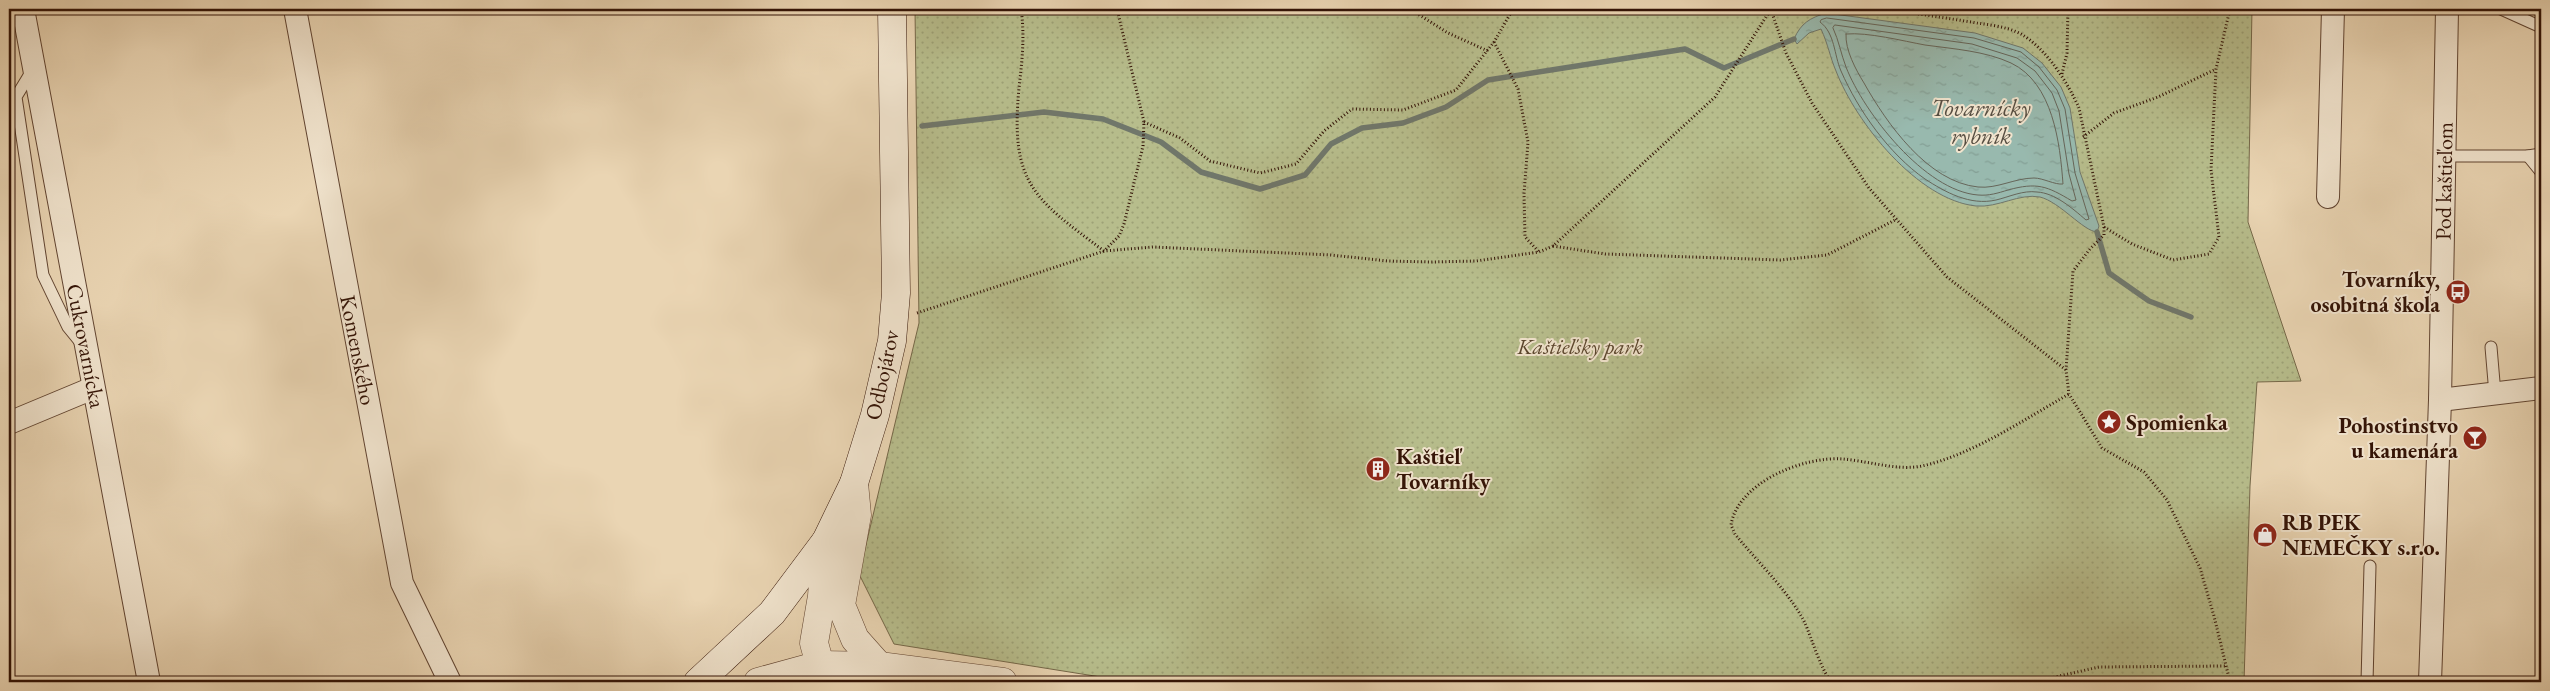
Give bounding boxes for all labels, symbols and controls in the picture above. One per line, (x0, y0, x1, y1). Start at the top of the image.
water label: Tovarnícky rybník (1931, 92, 2031, 151)
street label: Pod kaštieľom (2428, 122, 2460, 240)
place label: Tovarníky, osobitná škola (2310, 265, 2440, 319)
bus stop icon: Tovarníky, osobitná škola (2445, 279, 2471, 305)
street label: Cukrovarnícka (60, 281, 112, 411)
street label: Komenského (333, 293, 383, 408)
street label: Odbojárov (858, 327, 906, 423)
park label: Kaštieľsky park (1516, 332, 1643, 361)
place label: Spomienka (2126, 408, 2228, 437)
place icon: Spomienka (2096, 409, 2122, 435)
place label: Pohostinstvo u kamenára (2339, 411, 2458, 465)
bar icon: Pohostinstvo u kamenára (2462, 425, 2488, 451)
place label: Kaštieľ Tovarníky (1396, 442, 1491, 496)
building icon: Kaštieľ Tovarníky (1365, 456, 1391, 482)
place label: RB PEK NEMEČKY s.r.o. (2282, 508, 2440, 562)
shop icon: RB PEK NEMEČKY s.r.o. (2252, 522, 2278, 548)

